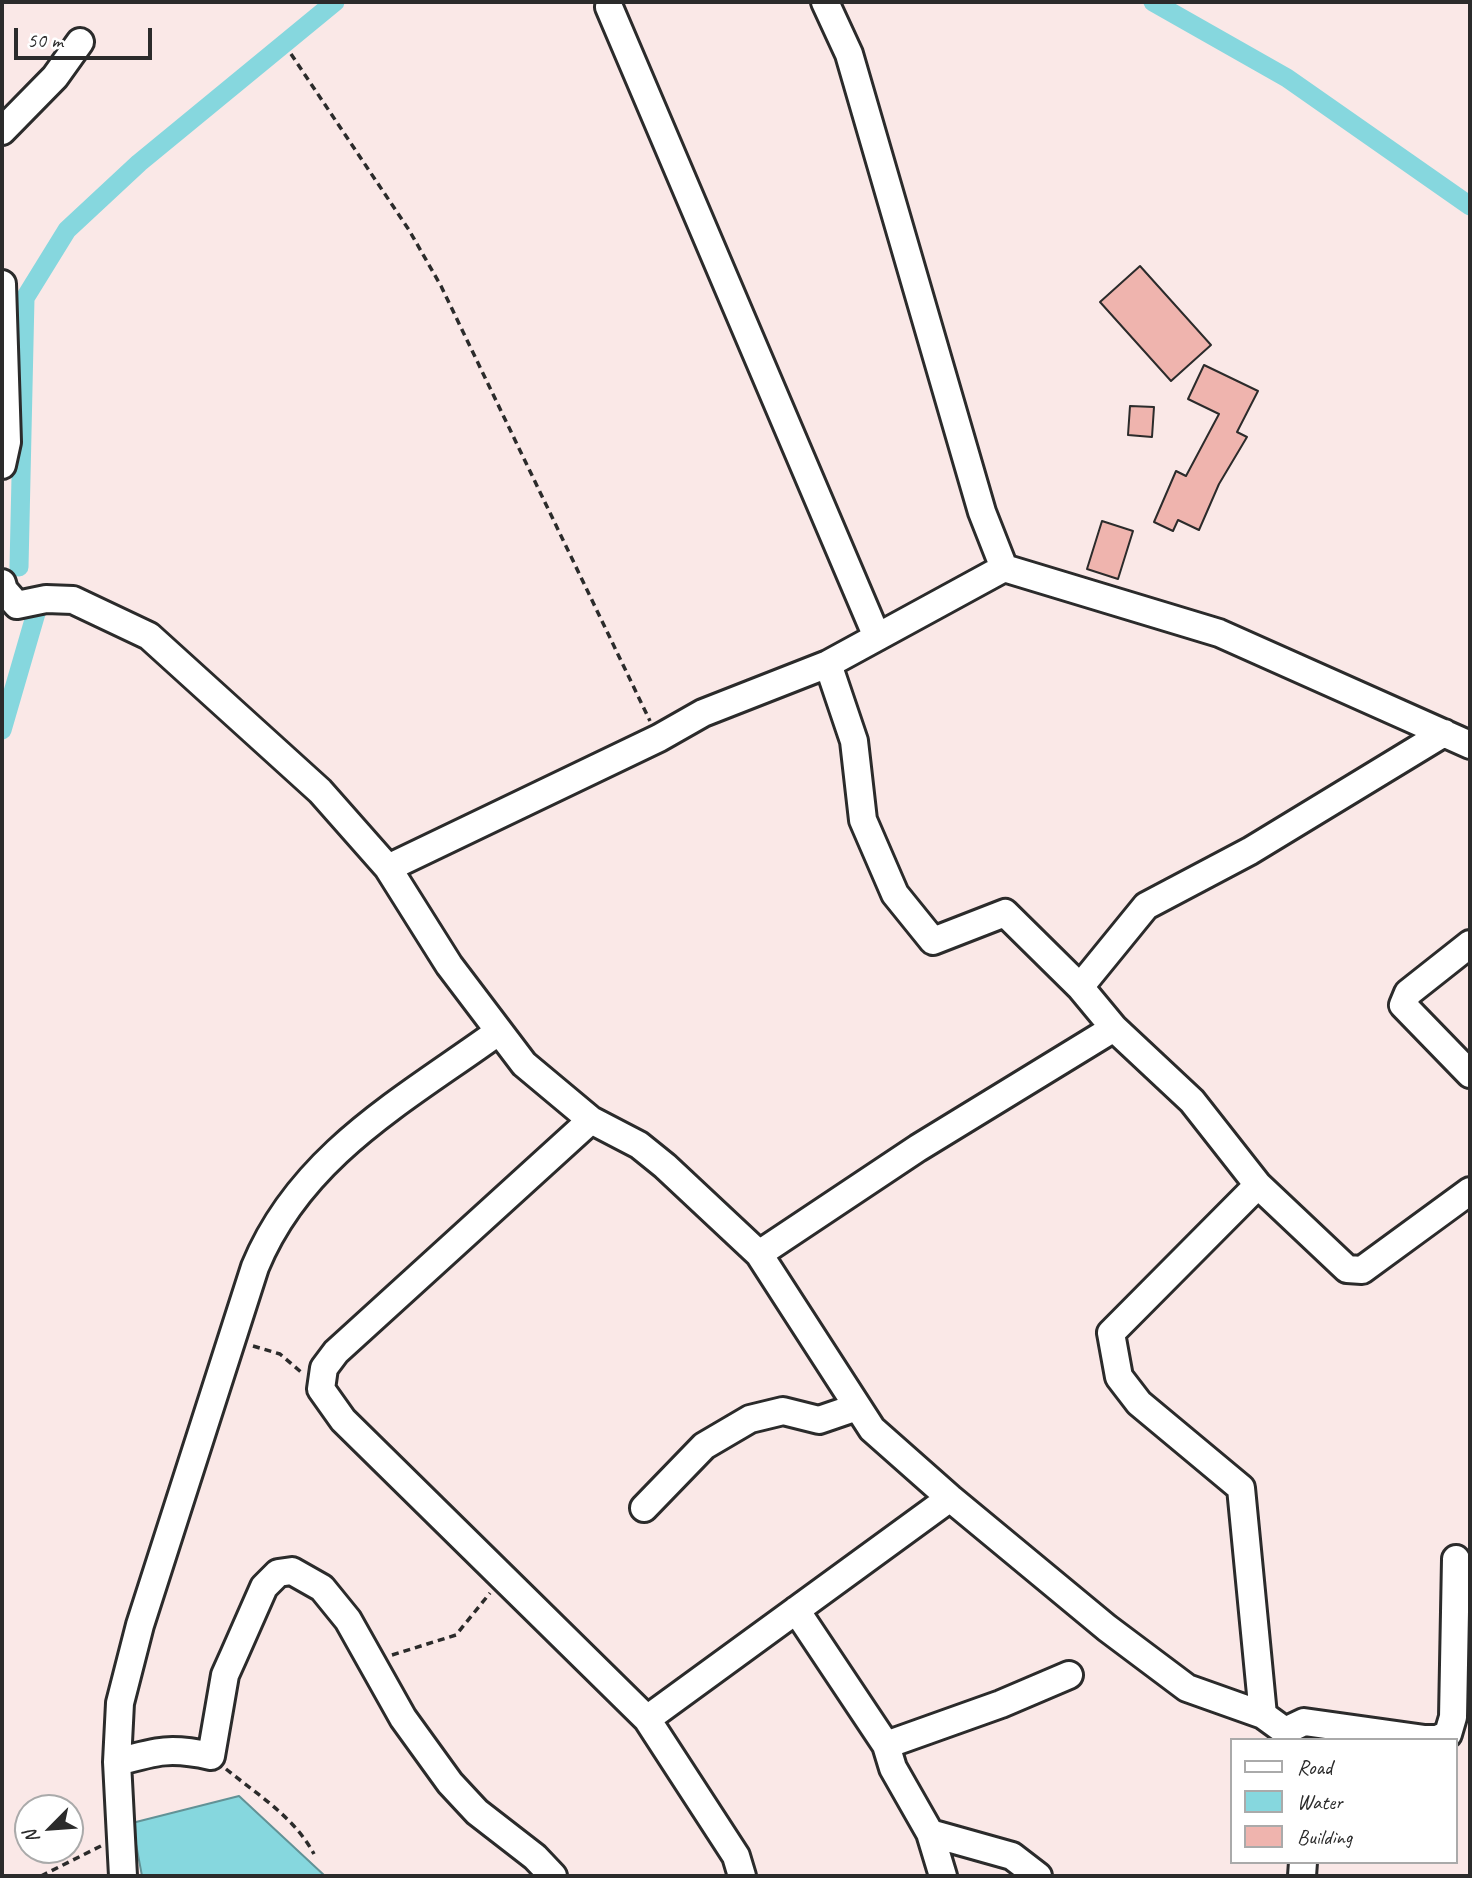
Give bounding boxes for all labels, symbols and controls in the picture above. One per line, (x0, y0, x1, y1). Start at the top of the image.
scale bar (18, 14, 156, 58)
text: 50 m (27, 27, 63, 53)
legend (1230, 1738, 1458, 1864)
text: Road (1297, 1754, 1332, 1780)
text: Water (1297, 1789, 1343, 1815)
north arrow (14, 1794, 84, 1864)
text: Building (1297, 1824, 1352, 1850)
text: N (18, 1827, 45, 1847)

